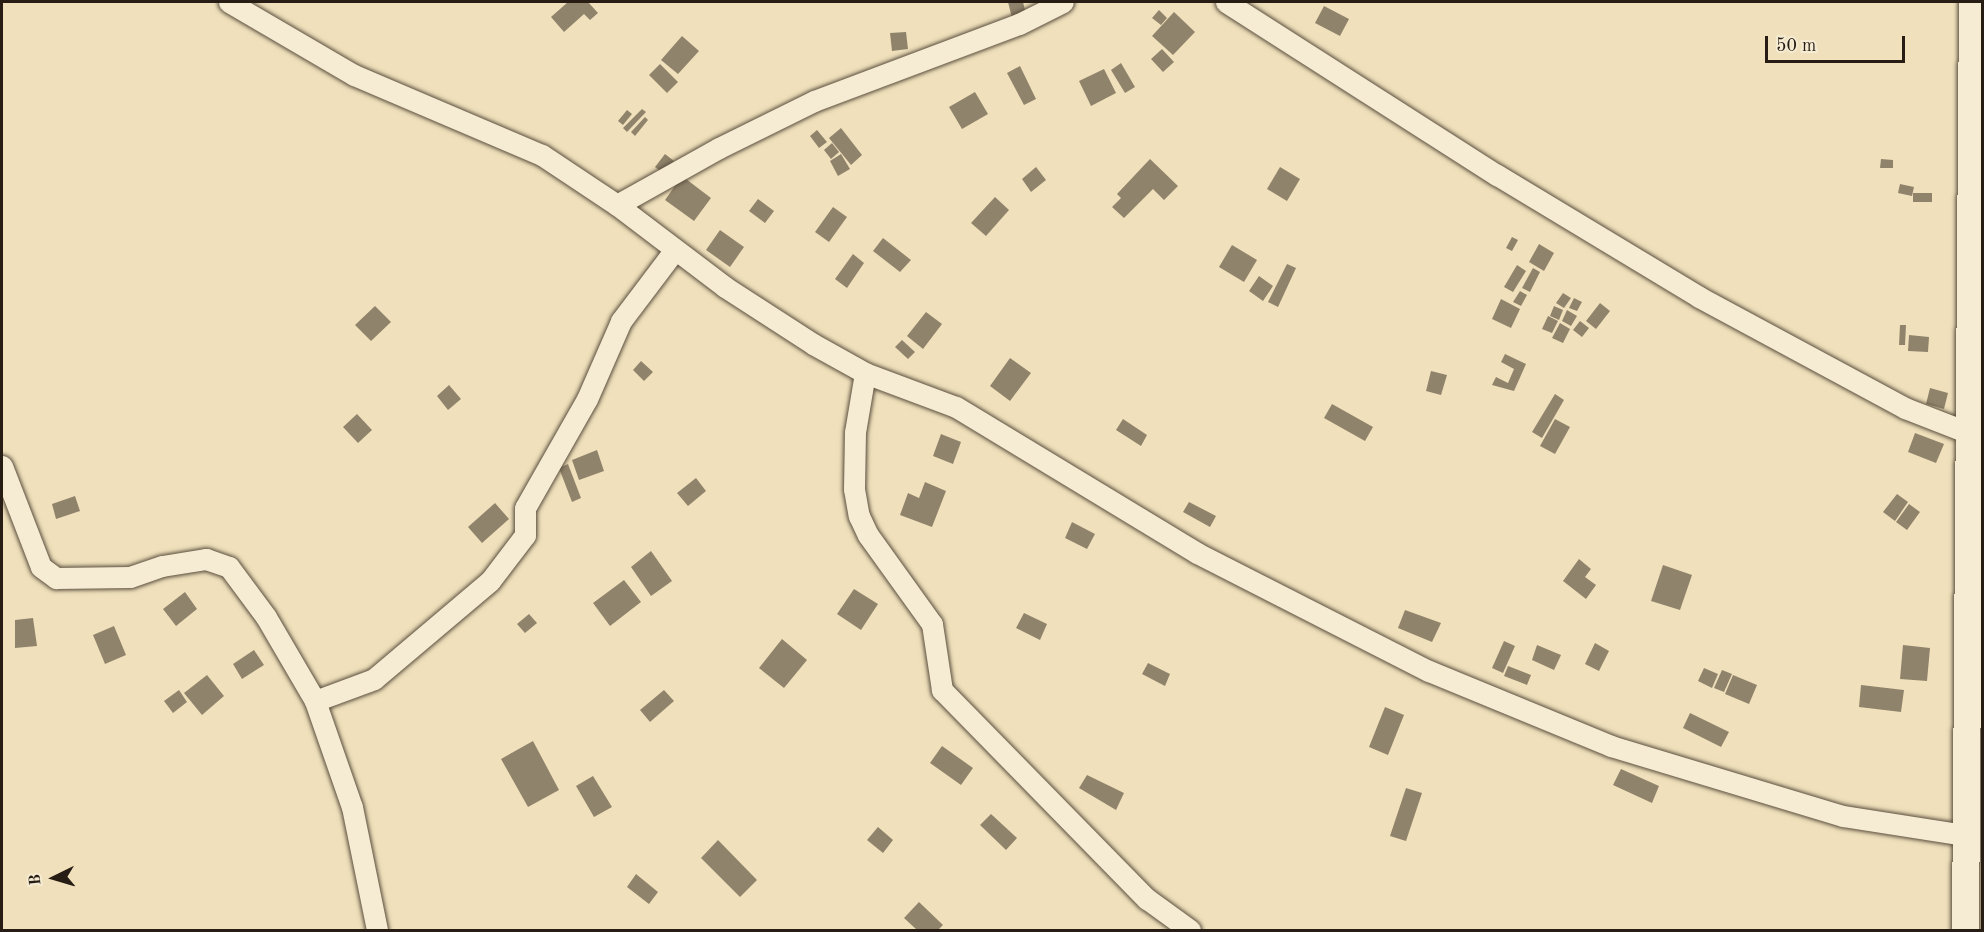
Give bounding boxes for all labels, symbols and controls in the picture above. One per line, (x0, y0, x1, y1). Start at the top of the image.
scale bar (1768, 24, 1908, 62)
text: 50 m (1776, 37, 1816, 55)
north arrow (24, 848, 84, 908)
text: B (28, 873, 45, 886)

